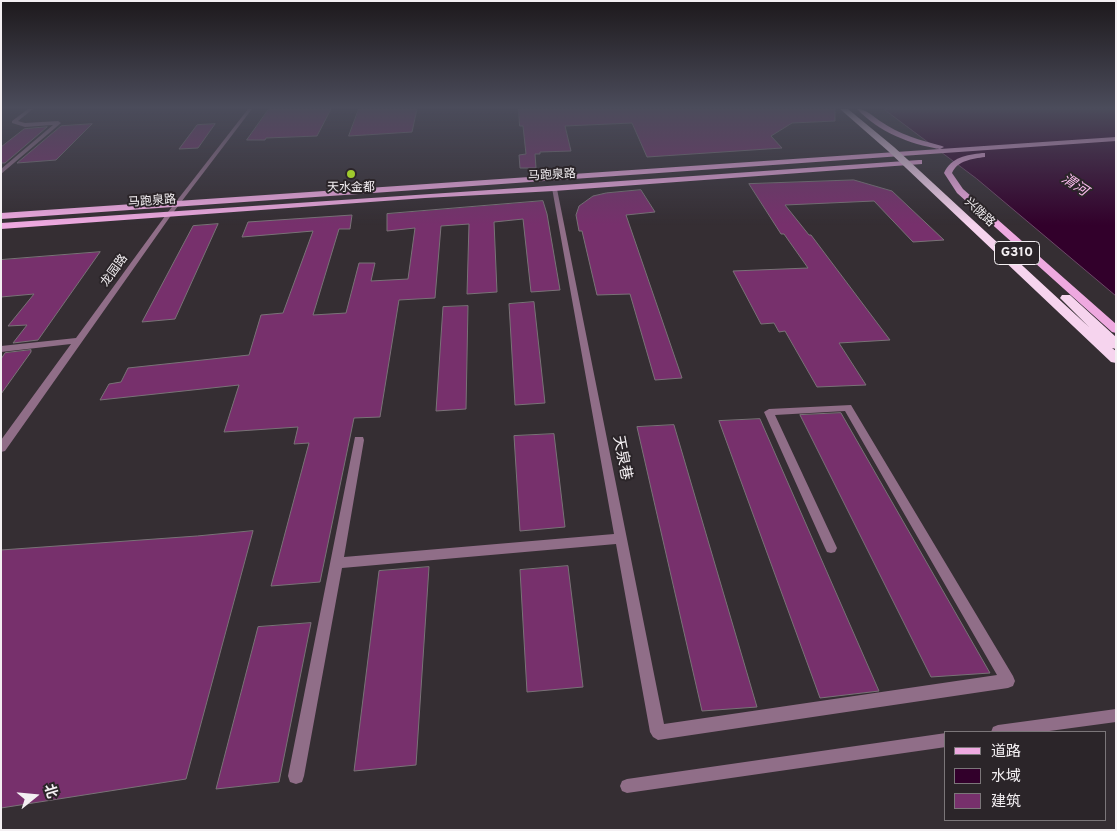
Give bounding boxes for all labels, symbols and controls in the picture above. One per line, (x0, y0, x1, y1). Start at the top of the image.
marker: 天水金都 (345, 168, 357, 180)
street label: 马跑泉路 (528, 168, 576, 184)
water label: 渭河 (1058, 171, 1090, 201)
place label: 天水金都 (327, 182, 375, 196)
street label: 马跑泉路 (128, 193, 176, 211)
street label: 兴陇路 (961, 195, 997, 231)
road number: G310 (994, 242, 1040, 264)
street label: 龙园路 (99, 252, 131, 290)
street label: 天泉巷 (608, 434, 634, 482)
legend (944, 731, 1107, 821)
text: 道路 (991, 743, 1021, 762)
text: 水域 (991, 768, 1021, 787)
north arrow (10, 771, 60, 821)
text: 北 (40, 782, 60, 801)
text: 建筑 (991, 793, 1021, 812)

